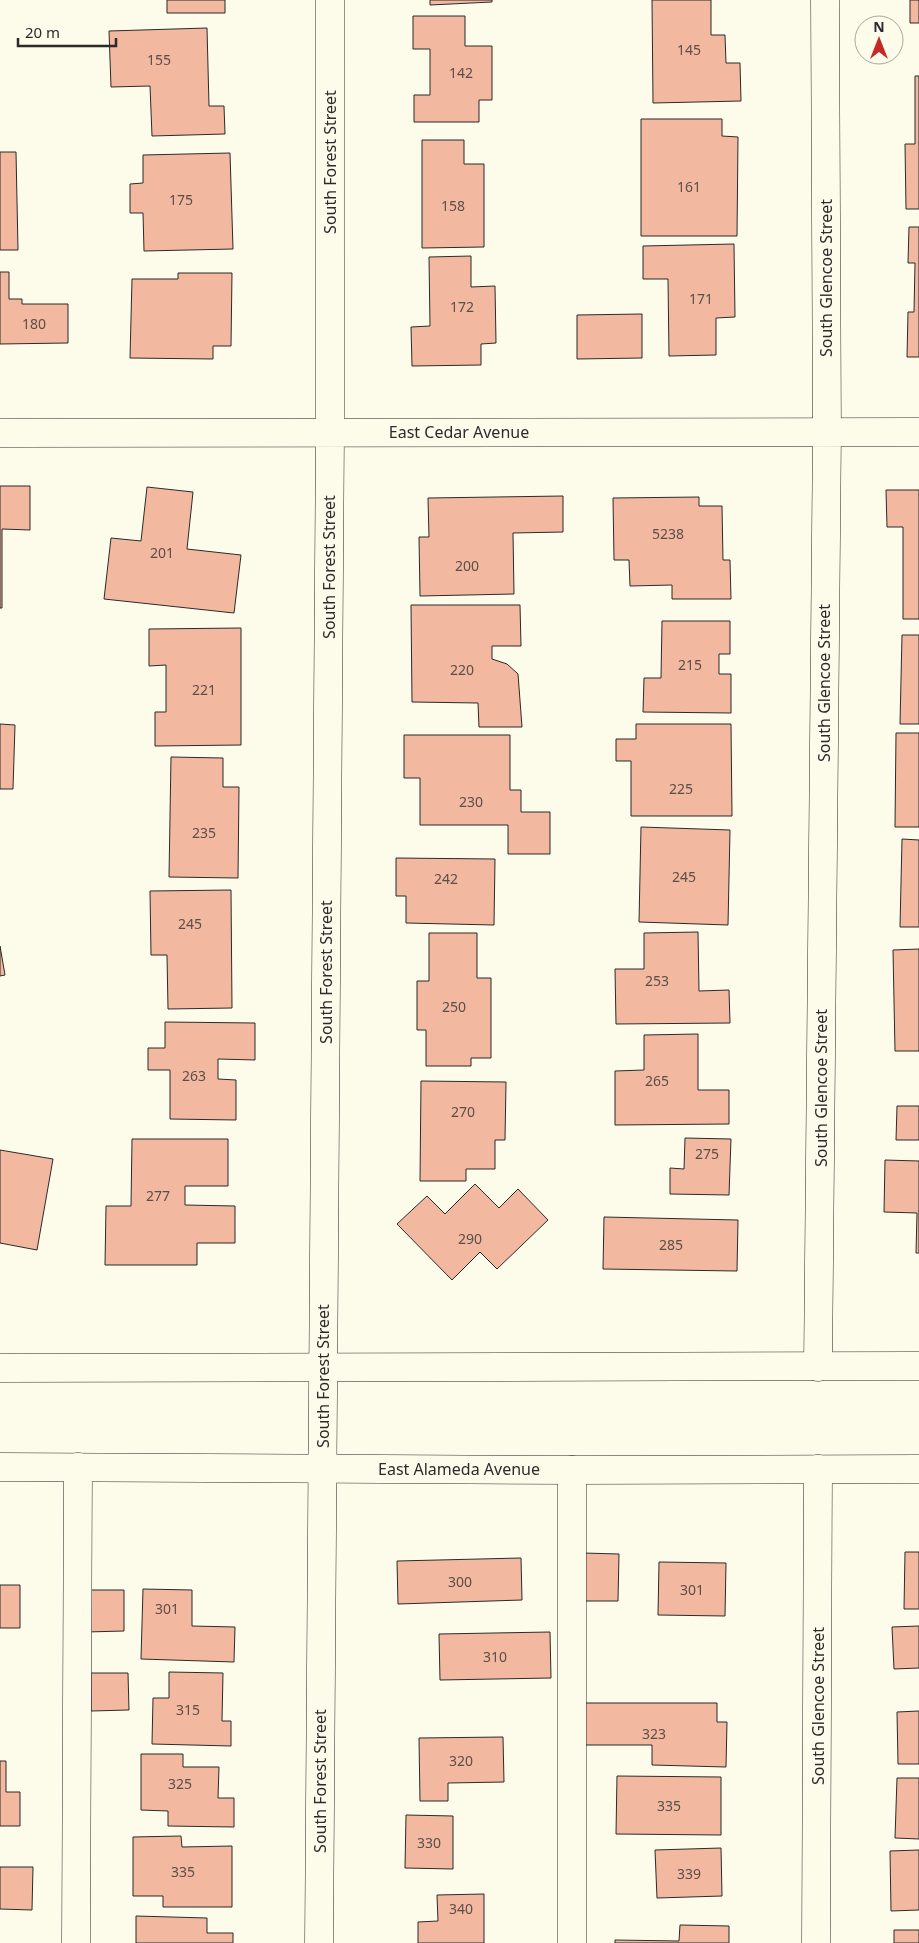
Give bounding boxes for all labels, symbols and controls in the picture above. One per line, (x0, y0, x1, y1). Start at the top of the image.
scale bar (18, 15, 115, 47)
north arrow (854, 15, 904, 65)
text: N (873, 17, 885, 36)
text: 20 m (25, 22, 60, 42)
house number: 145 (677, 40, 701, 59)
house number: 155 (147, 50, 171, 69)
house number: 142 (449, 63, 473, 82)
street label: South Forest Street (319, 90, 341, 234)
house number: 161 (677, 177, 701, 196)
house number: 175 (169, 190, 193, 209)
house number: 158 (441, 196, 465, 215)
street label: South Glencoe Street (815, 199, 837, 357)
house number: 171 (689, 289, 713, 308)
house number: 172 (450, 297, 474, 316)
house number: 180 (22, 314, 46, 333)
street label: East Cedar Avenue (389, 421, 529, 443)
street label: South Forest Street (318, 495, 340, 639)
house number: 5238 (652, 524, 684, 543)
house number: 201 (150, 543, 174, 562)
house number: 200 (455, 556, 479, 575)
street label: South Glencoe Street (813, 604, 835, 762)
house number: 215 (678, 655, 702, 674)
house number: 220 (450, 660, 474, 679)
house number: 221 (192, 680, 216, 699)
house number: 225 (669, 779, 693, 798)
house number: 230 (459, 792, 483, 811)
house number: 235 (192, 823, 216, 842)
house number: 245 (672, 867, 696, 886)
house number: 242 (434, 869, 458, 888)
street label: South Forest Street (315, 900, 337, 1044)
house number: 245 (178, 914, 202, 933)
house number: 253 (645, 971, 669, 990)
house number: 250 (442, 997, 466, 1016)
street label: South Glencoe Street (810, 1009, 832, 1167)
house number: 263 (182, 1066, 206, 1085)
house number: 265 (645, 1071, 669, 1090)
house number: 270 (451, 1102, 475, 1121)
house number: 275 (695, 1144, 719, 1163)
house number: 277 (146, 1186, 170, 1205)
house number: 290 (458, 1229, 482, 1248)
house number: 285 (659, 1235, 683, 1254)
street label: South Forest Street (312, 1304, 334, 1448)
street label: East Alameda Avenue (378, 1458, 540, 1480)
house number: 300 (448, 1572, 472, 1591)
house number: 301 (680, 1580, 704, 1599)
house number: 301 (155, 1599, 179, 1618)
street label: South Glencoe Street (807, 1627, 829, 1785)
house number: 310 (483, 1647, 507, 1666)
house number: 315 (176, 1700, 200, 1719)
street label: South Forest Street (309, 1709, 331, 1853)
house number: 323 (642, 1724, 666, 1743)
house number: 320 (449, 1751, 473, 1770)
house number: 325 (168, 1774, 192, 1793)
house number: 335 (657, 1796, 681, 1815)
house number: 330 (417, 1833, 441, 1852)
house number: 335 (171, 1862, 195, 1881)
house number: 339 (677, 1864, 701, 1883)
house number: 340 (449, 1899, 473, 1918)

